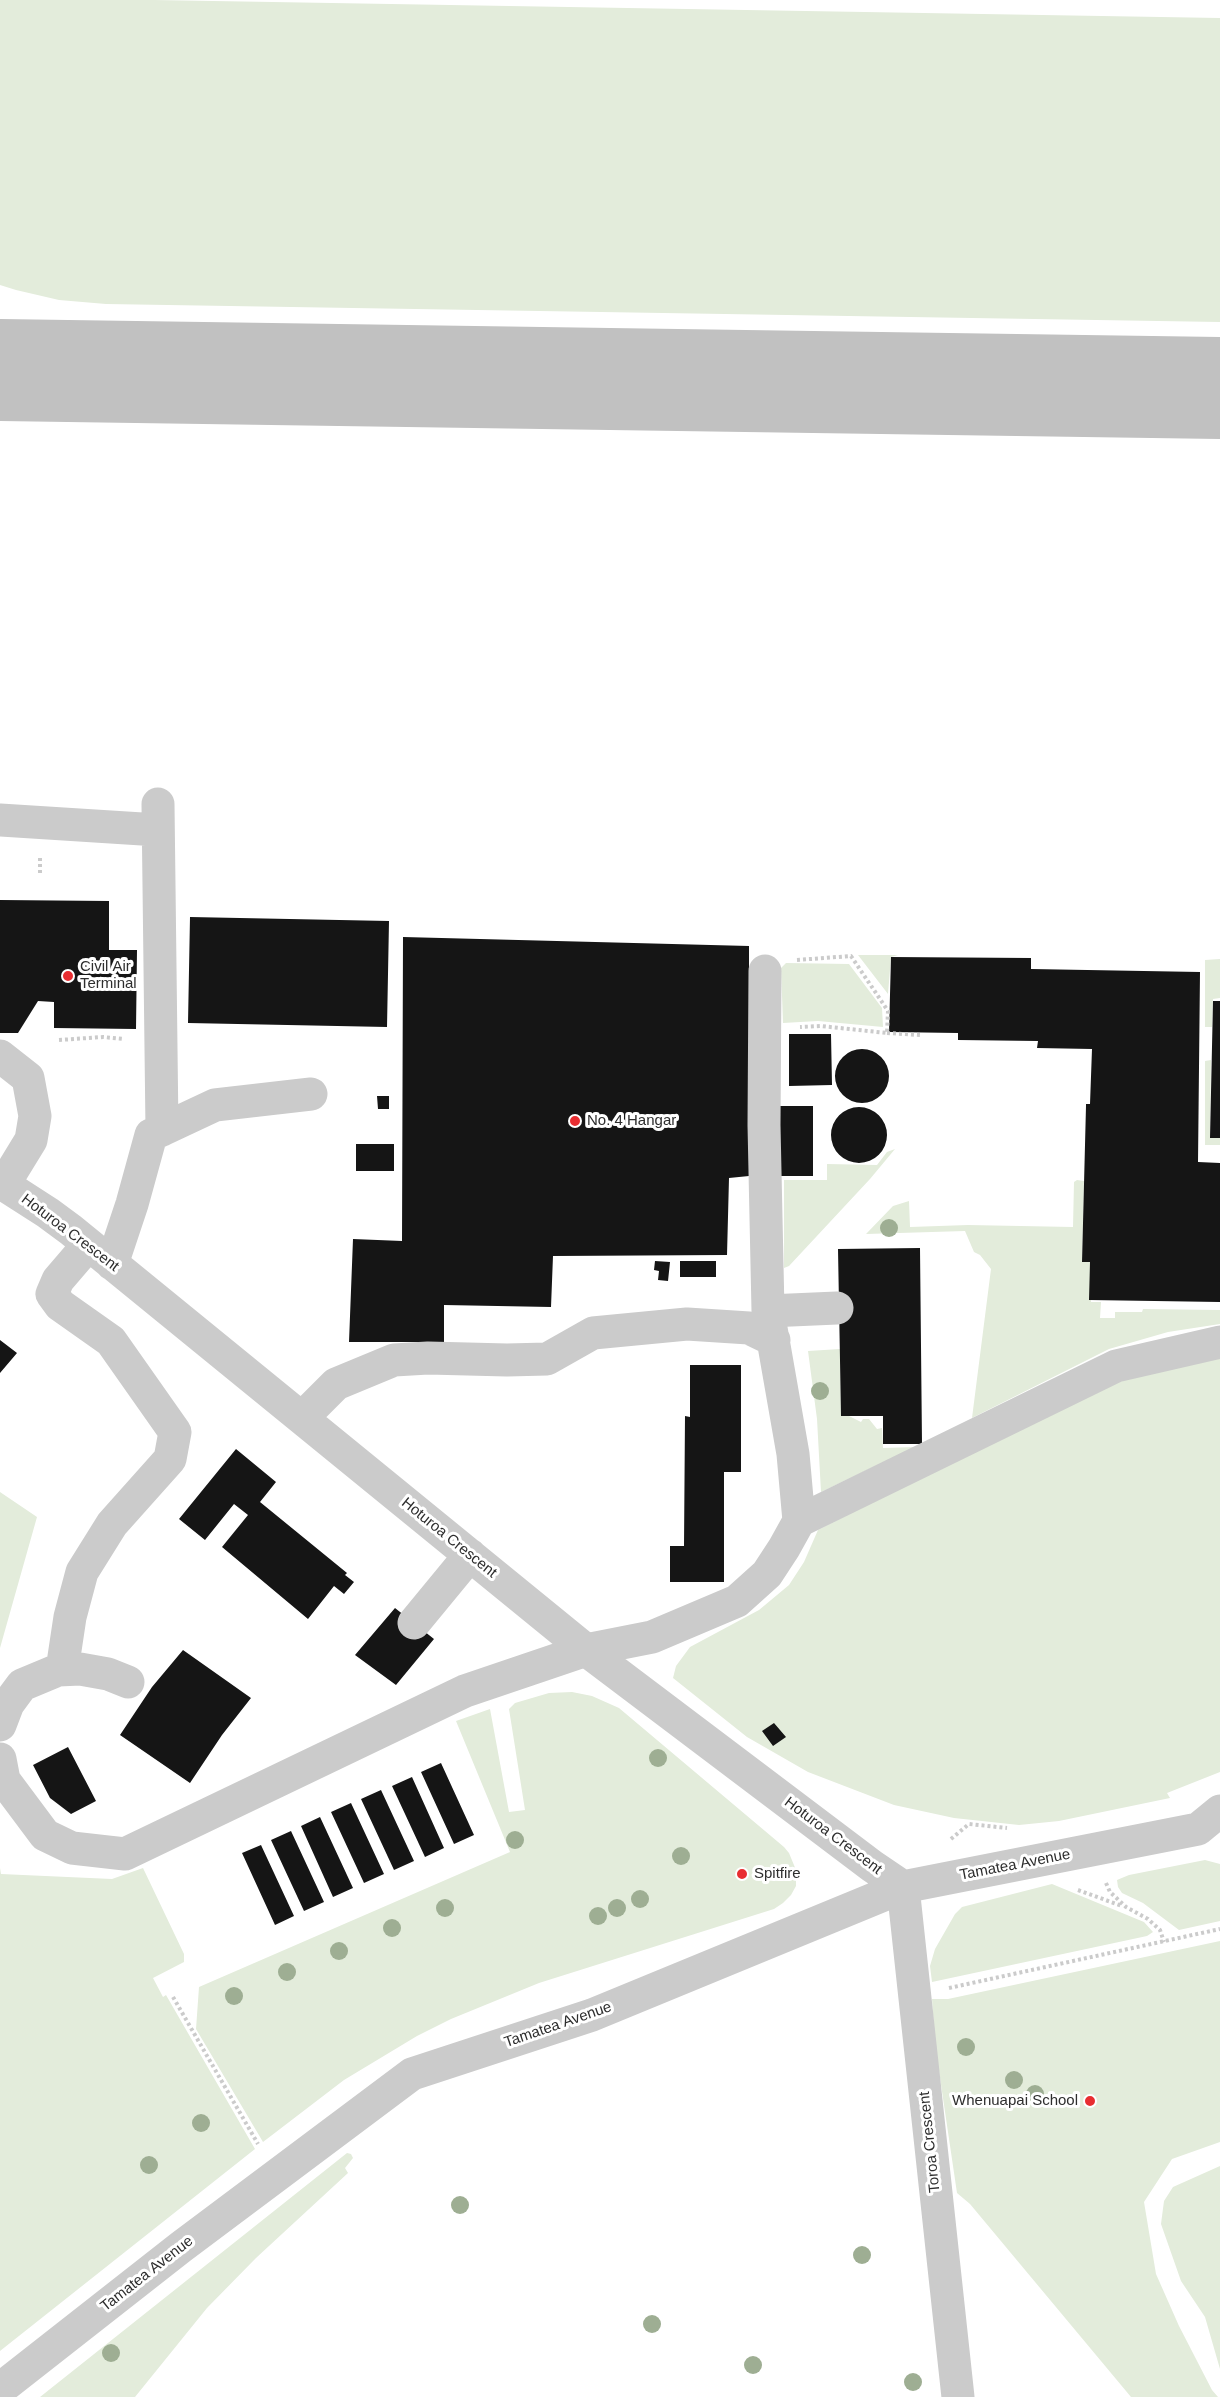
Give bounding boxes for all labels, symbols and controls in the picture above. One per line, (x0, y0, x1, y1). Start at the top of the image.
place label: Civil Air Terminal (80, 958, 137, 993)
marker: Civil Air Terminal (61, 969, 75, 983)
place label: No. 4 Hangar (587, 1112, 676, 1130)
marker: No. 4 Hangar (568, 1114, 582, 1128)
street label: Hoturoa Crescent (18, 1190, 122, 1276)
street label: Hoturoa Crescent (398, 1494, 500, 1582)
street label: Hoturoa Crescent (781, 1793, 885, 1879)
street label: Tamatea Avenue (958, 1845, 1072, 1885)
place label: Spitfire (754, 1865, 801, 1883)
marker: Spitfire (735, 1867, 749, 1881)
street label: Tamatea Avenue (502, 1998, 614, 2052)
street label: Toroa Crescent (916, 2090, 944, 2194)
place label: Whenuapai School (952, 2092, 1078, 2110)
marker: Whenuapai School (1083, 2094, 1097, 2108)
street label: Tamatea Avenue (97, 2232, 197, 2316)

